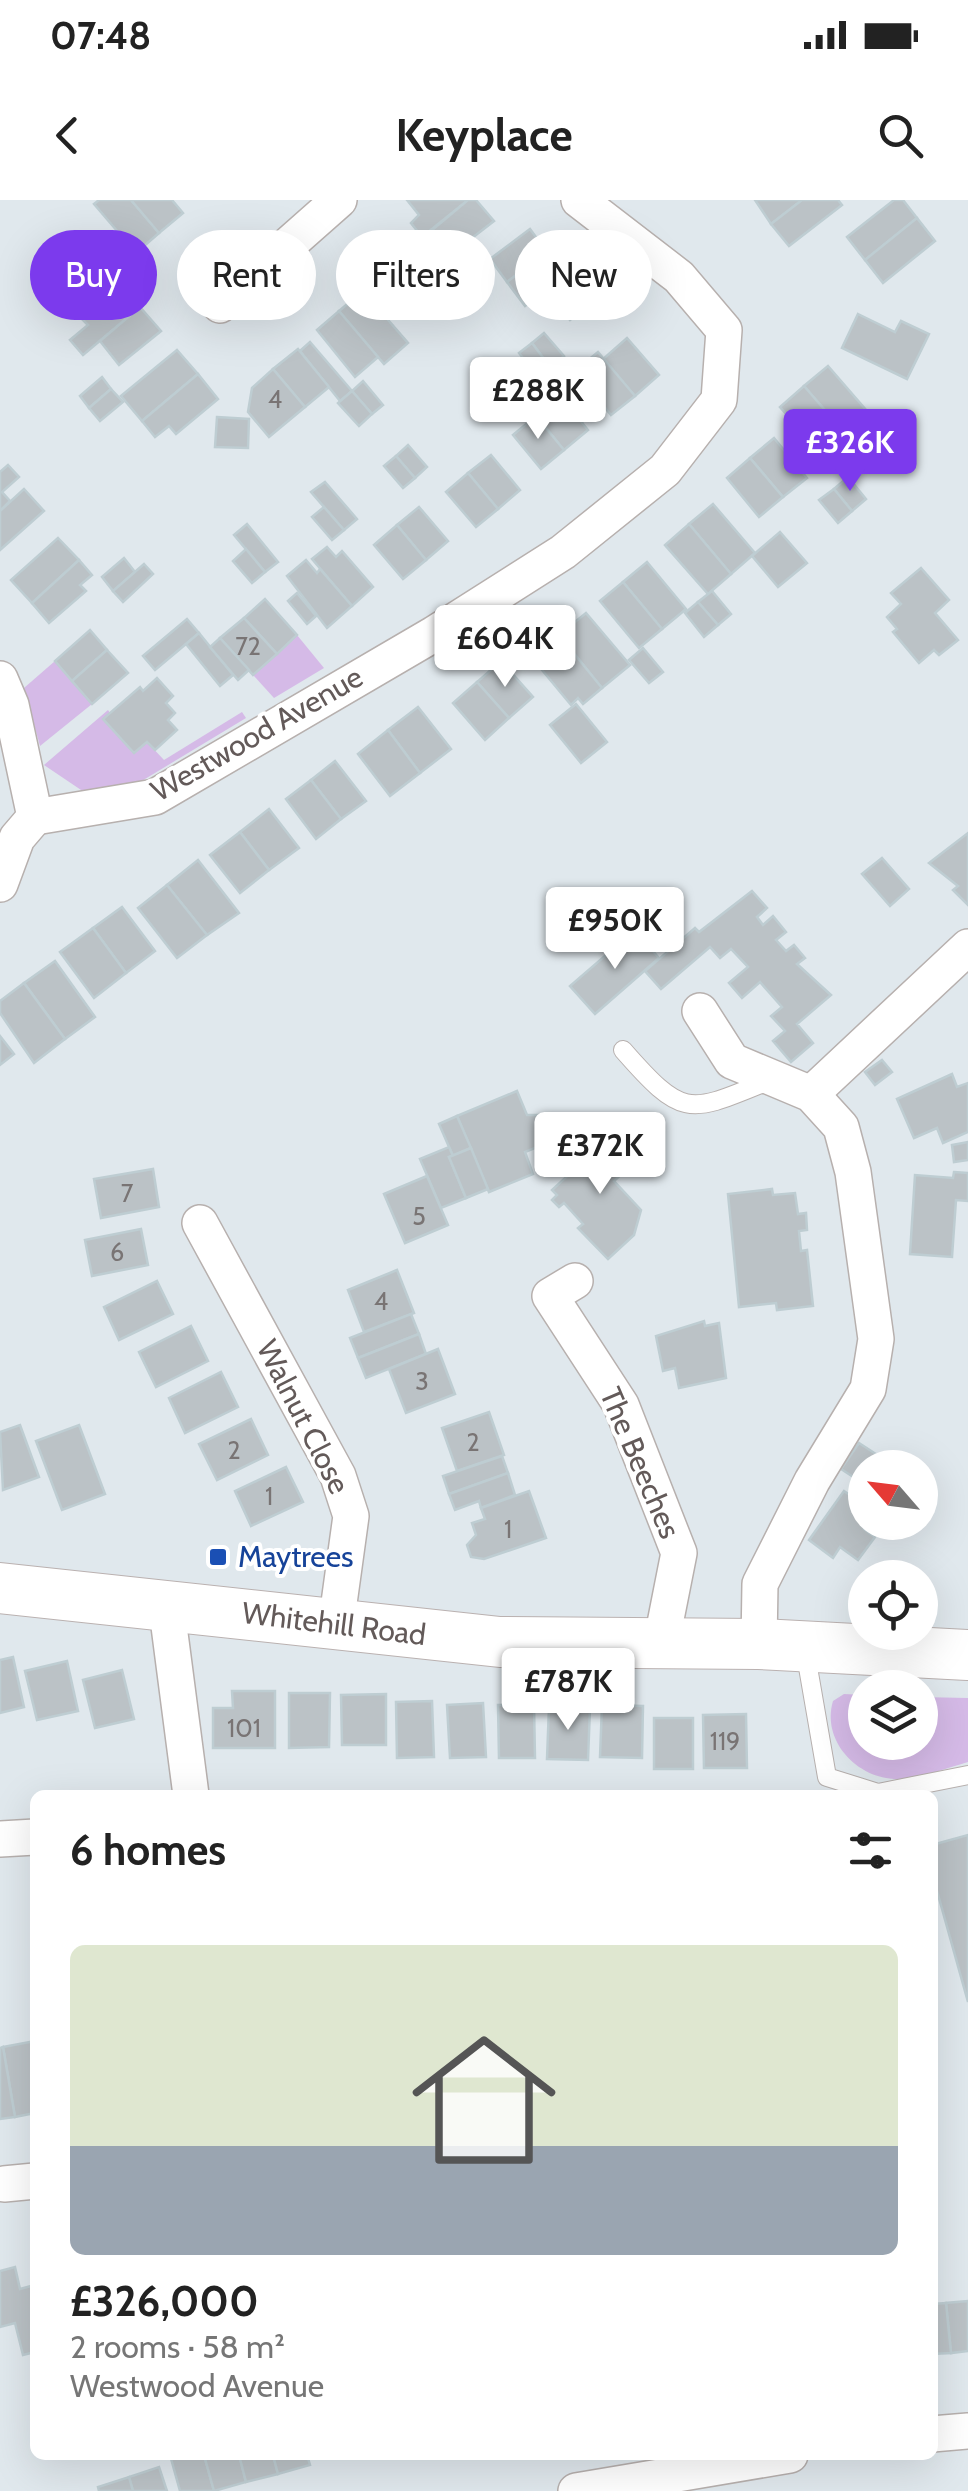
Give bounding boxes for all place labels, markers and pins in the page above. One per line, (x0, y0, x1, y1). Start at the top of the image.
pin: £288K (468, 357, 608, 442)
pin: £326K (780, 409, 920, 494)
pin: £604K (435, 605, 575, 690)
pin: £950K (545, 887, 685, 972)
pin: £372K (530, 1112, 670, 1197)
place label: Maytrees (238, 1538, 353, 1575)
marker: Maytrees (207, 1546, 229, 1568)
pin: £787K (498, 1648, 638, 1733)

